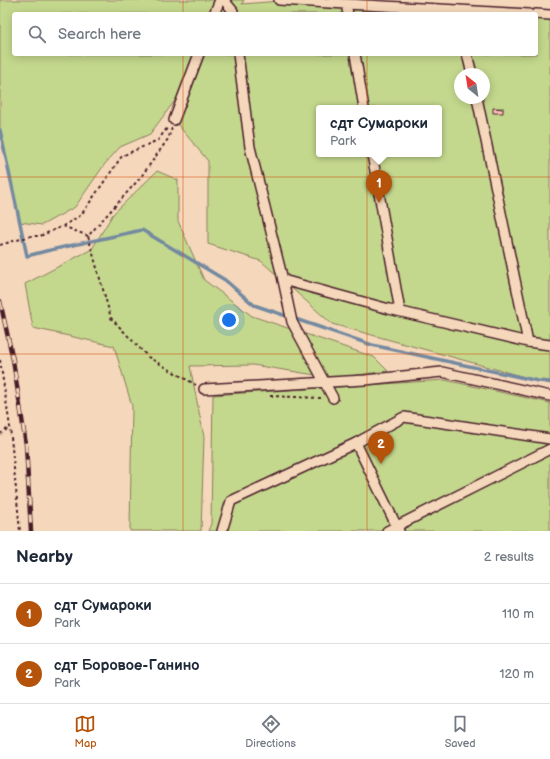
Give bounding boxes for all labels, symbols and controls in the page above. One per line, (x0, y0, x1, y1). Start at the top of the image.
search box (12, 12, 538, 56)
icon: search (26, 23, 48, 45)
text: Search here (58, 25, 141, 44)
north arrow (454, 68, 490, 104)
popup (316, 105, 442, 157)
text: сдт Сумароки (330, 114, 428, 133)
text: Park (330, 133, 356, 149)
pin: 1 (366, 170, 392, 203)
your location (219, 310, 239, 330)
pin: 2 (368, 431, 394, 464)
text: Nearby (16, 547, 73, 567)
text: 2 results (484, 549, 534, 565)
text: сдт Сумароки (54, 596, 152, 615)
text: 1 (26, 606, 32, 622)
text: 110 m (502, 606, 534, 622)
text: Park (54, 615, 80, 631)
text: сдт Боровое-Ганино (54, 656, 200, 675)
text: 2 (25, 666, 33, 682)
text: 120 m (499, 666, 534, 682)
text: Park (54, 675, 80, 691)
tab: Map (74, 713, 97, 750)
tab: Directions (245, 713, 296, 750)
tab: Saved (445, 713, 476, 750)

